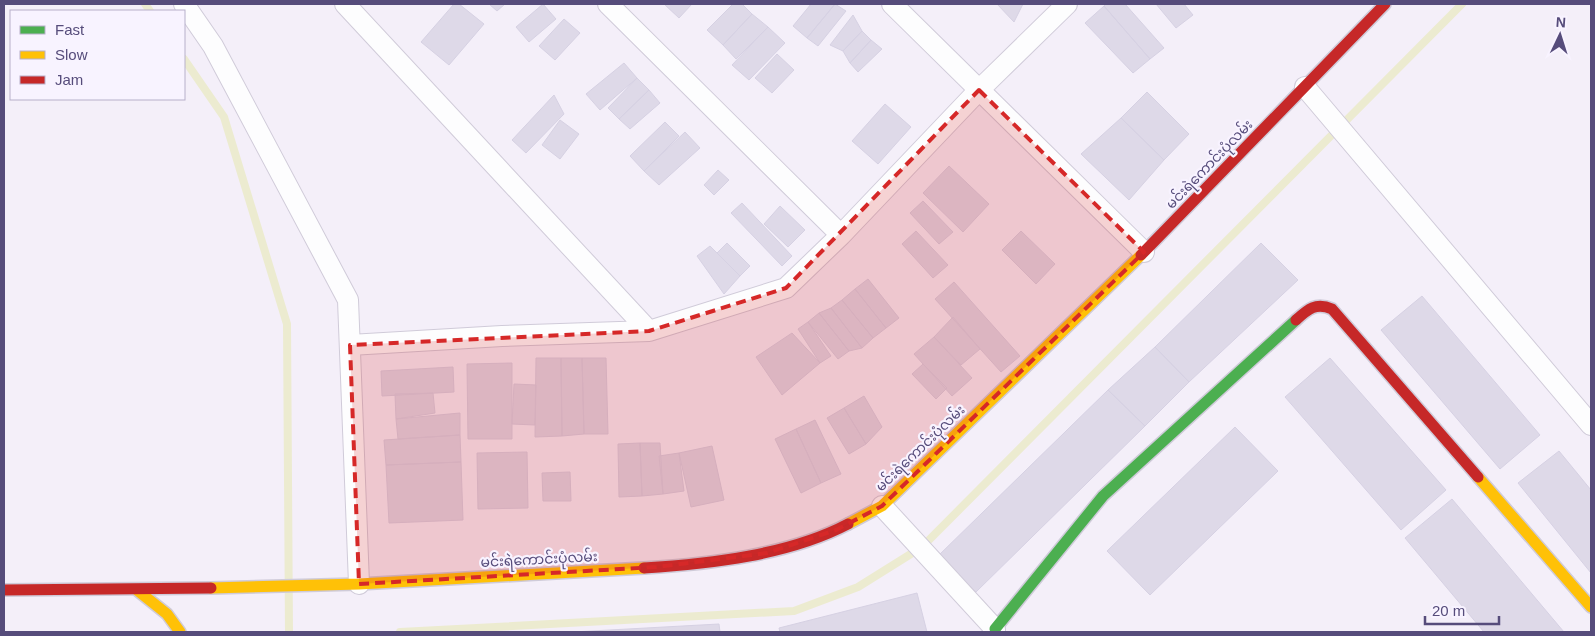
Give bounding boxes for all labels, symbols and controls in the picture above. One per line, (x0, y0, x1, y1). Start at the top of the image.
legend (10, 10, 185, 100)
north arrow (1535, 10, 1585, 60)
text: N (1555, 14, 1567, 30)
text: Fast (55, 21, 85, 38)
text: Slow (55, 46, 88, 63)
text: Jam (55, 71, 83, 88)
street label: မင်းရဲကောင်းပုံလမ်း (1161, 115, 1258, 215)
street label: မင်းရဲကောင်းပုံလမ်း (871, 400, 971, 497)
street label: မင်းရဲကောင်းပုံလမ်း (480, 546, 598, 574)
scale bar (1425, 594, 1499, 626)
text: 20 m (1432, 602, 1465, 619)

